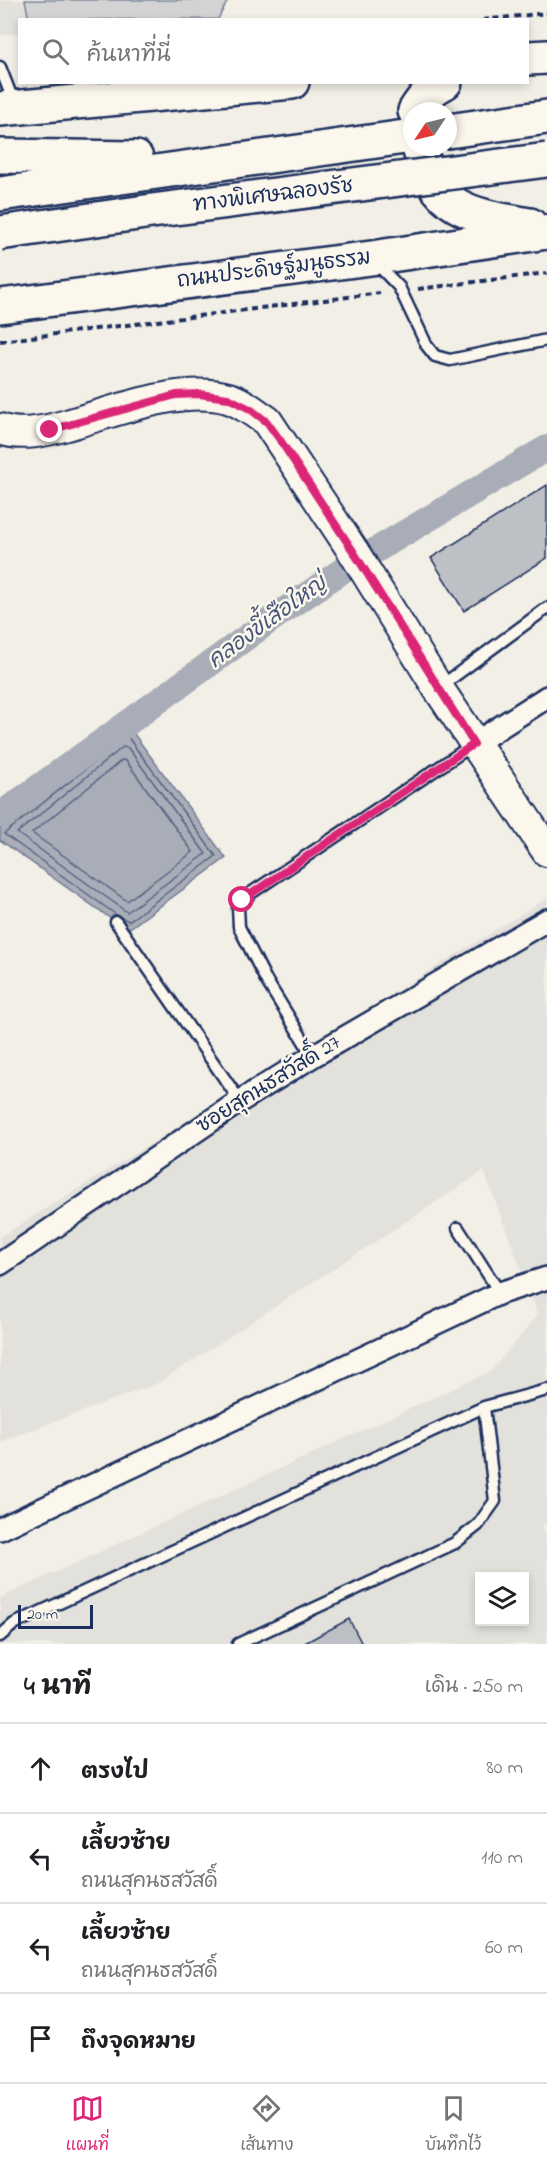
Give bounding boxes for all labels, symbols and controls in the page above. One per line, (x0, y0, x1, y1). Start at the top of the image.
search box (18, 18, 529, 84)
icon: search (39, 35, 72, 68)
text: ค้นหาที่นี่ (87, 40, 171, 72)
north arrow (403, 102, 457, 156)
street label: ทางพิเศษฉลองรัช (191, 171, 355, 221)
street label: ถนนประดิษฐ์มนูธรรม (175, 243, 373, 297)
route end (36, 416, 62, 442)
water label: คลองขี้เสือใหญ่ (198, 561, 337, 677)
route start (228, 886, 254, 912)
street label: ซอยสุคนธสวัสดิ์ 27 (188, 1024, 347, 1141)
map controls (475, 1572, 529, 1626)
button: layers (475, 1572, 529, 1626)
scale bar (18, 1602, 93, 1630)
text: 20 m (27, 1603, 58, 1627)
text: 4 นาที (24, 1669, 91, 1707)
text: เดิน · 250 m (425, 1673, 523, 1702)
icon: ahead (24, 1752, 57, 1785)
text: 80 m (486, 1754, 523, 1783)
text: ตรงไป (81, 1757, 149, 1789)
text: เลี้ยวซ้าย (81, 1828, 171, 1860)
icon: left (24, 1842, 57, 1875)
text: 110 m (481, 1844, 523, 1873)
text: ถนนสุคนธสวัสดิ์ (81, 1868, 218, 1897)
text: เลี้ยวซ้าย (81, 1918, 171, 1950)
icon: left (24, 1932, 57, 1965)
text: 60 m (485, 1934, 523, 1963)
text: ถนนสุคนธสวัสดิ์ (81, 1958, 218, 1987)
icon: arrive (24, 2022, 57, 2055)
text: ถึงจุดหมาย (81, 2027, 196, 2059)
tab: แผนที่ (66, 2092, 109, 2158)
tab: เส้นทาง (240, 2092, 293, 2158)
tab: บันทึกไว้ (425, 2092, 481, 2158)

